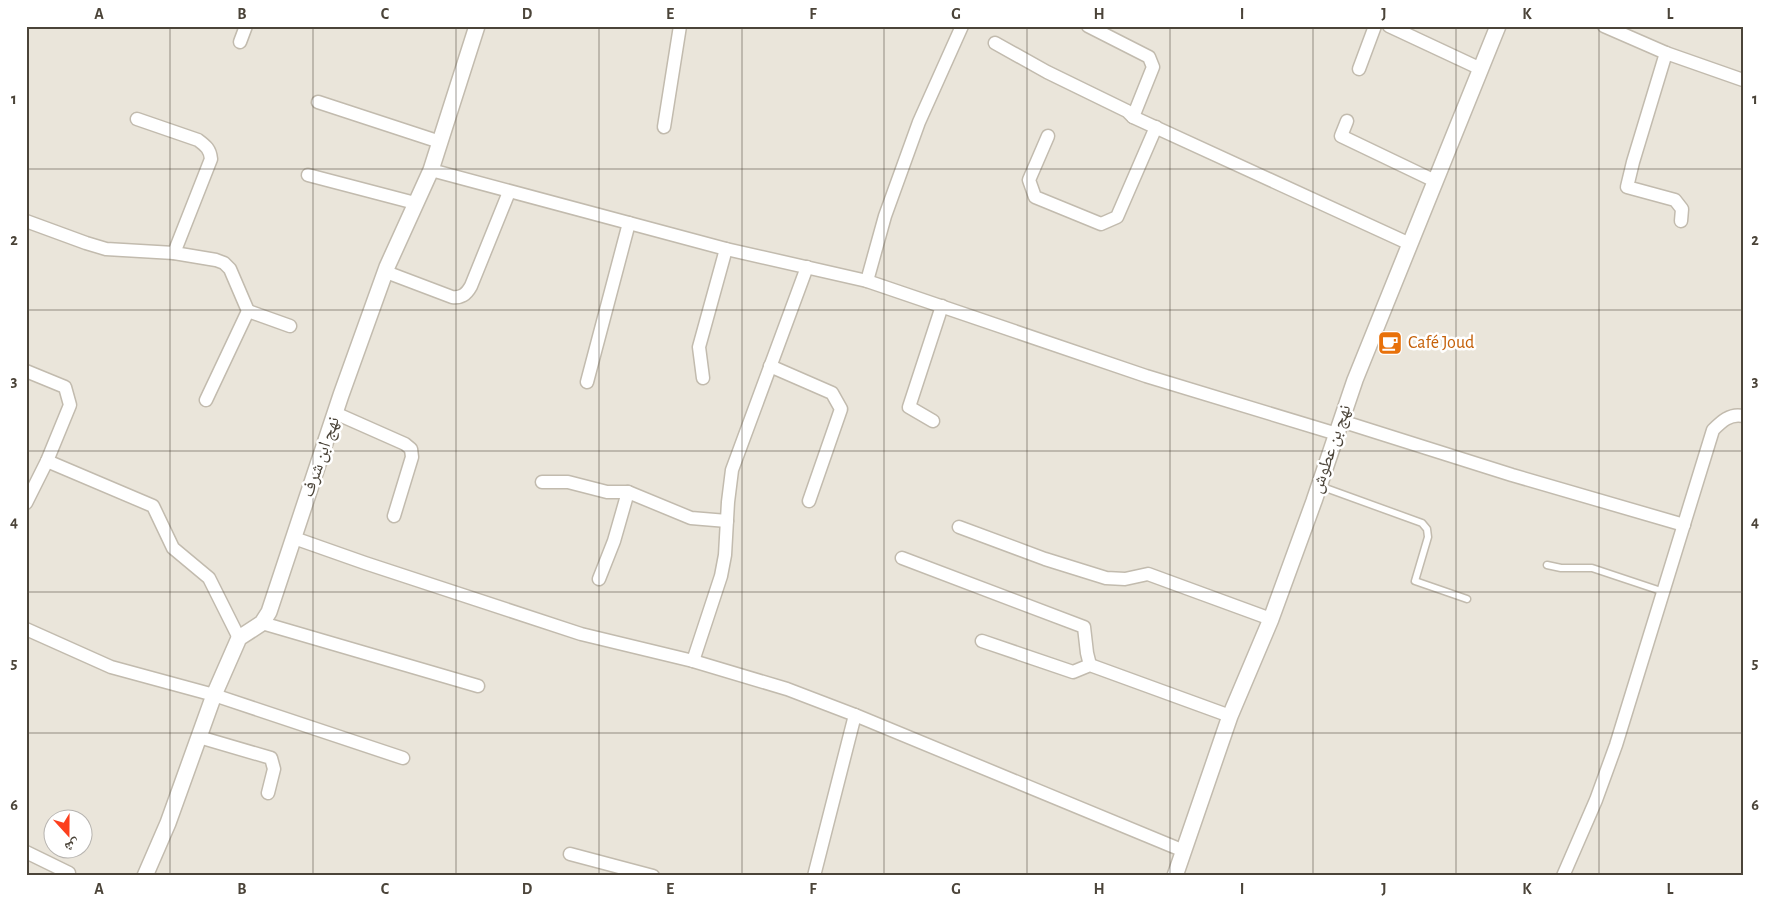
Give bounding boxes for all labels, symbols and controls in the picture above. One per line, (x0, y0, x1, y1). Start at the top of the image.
text: A (94, 6, 104, 22)
text: B (237, 6, 247, 22)
text: C (381, 6, 390, 22)
text: D (522, 6, 533, 22)
text: E (666, 6, 674, 22)
text: F (809, 6, 817, 22)
text: G (951, 6, 961, 22)
text: H (1093, 6, 1105, 22)
text: I (1240, 6, 1244, 22)
text: J (1381, 6, 1387, 22)
text: K (1522, 6, 1532, 22)
text: L (1667, 6, 1674, 22)
text: 1 (11, 91, 17, 107)
text: 1 (1752, 91, 1758, 107)
text: 2 (10, 232, 18, 248)
text: 2 (1751, 232, 1759, 248)
cafe icon: Café Joud (1377, 330, 1403, 356)
place label: Café Joud (1408, 334, 1474, 352)
text: 3 (11, 373, 18, 389)
text: 3 (1752, 373, 1759, 389)
street label: نهج بن عطوش (1307, 402, 1356, 496)
street label: نهج ابن شرف (299, 414, 345, 500)
text: 4 (10, 514, 18, 530)
text: 4 (1751, 514, 1759, 530)
text: 5 (11, 655, 18, 671)
text: 5 (1752, 655, 1759, 671)
text: 6 (10, 797, 18, 813)
text: 6 (1751, 797, 1759, 813)
north arrow (42, 810, 92, 860)
text: ش (62, 835, 82, 854)
text: A (94, 881, 104, 897)
text: B (237, 881, 247, 897)
text: C (381, 881, 390, 897)
text: D (522, 881, 533, 897)
text: E (666, 881, 674, 897)
text: F (809, 881, 817, 897)
text: G (951, 881, 961, 897)
text: H (1093, 881, 1105, 897)
text: I (1240, 881, 1244, 897)
text: J (1381, 881, 1387, 897)
text: K (1522, 881, 1532, 897)
text: L (1667, 881, 1674, 897)

